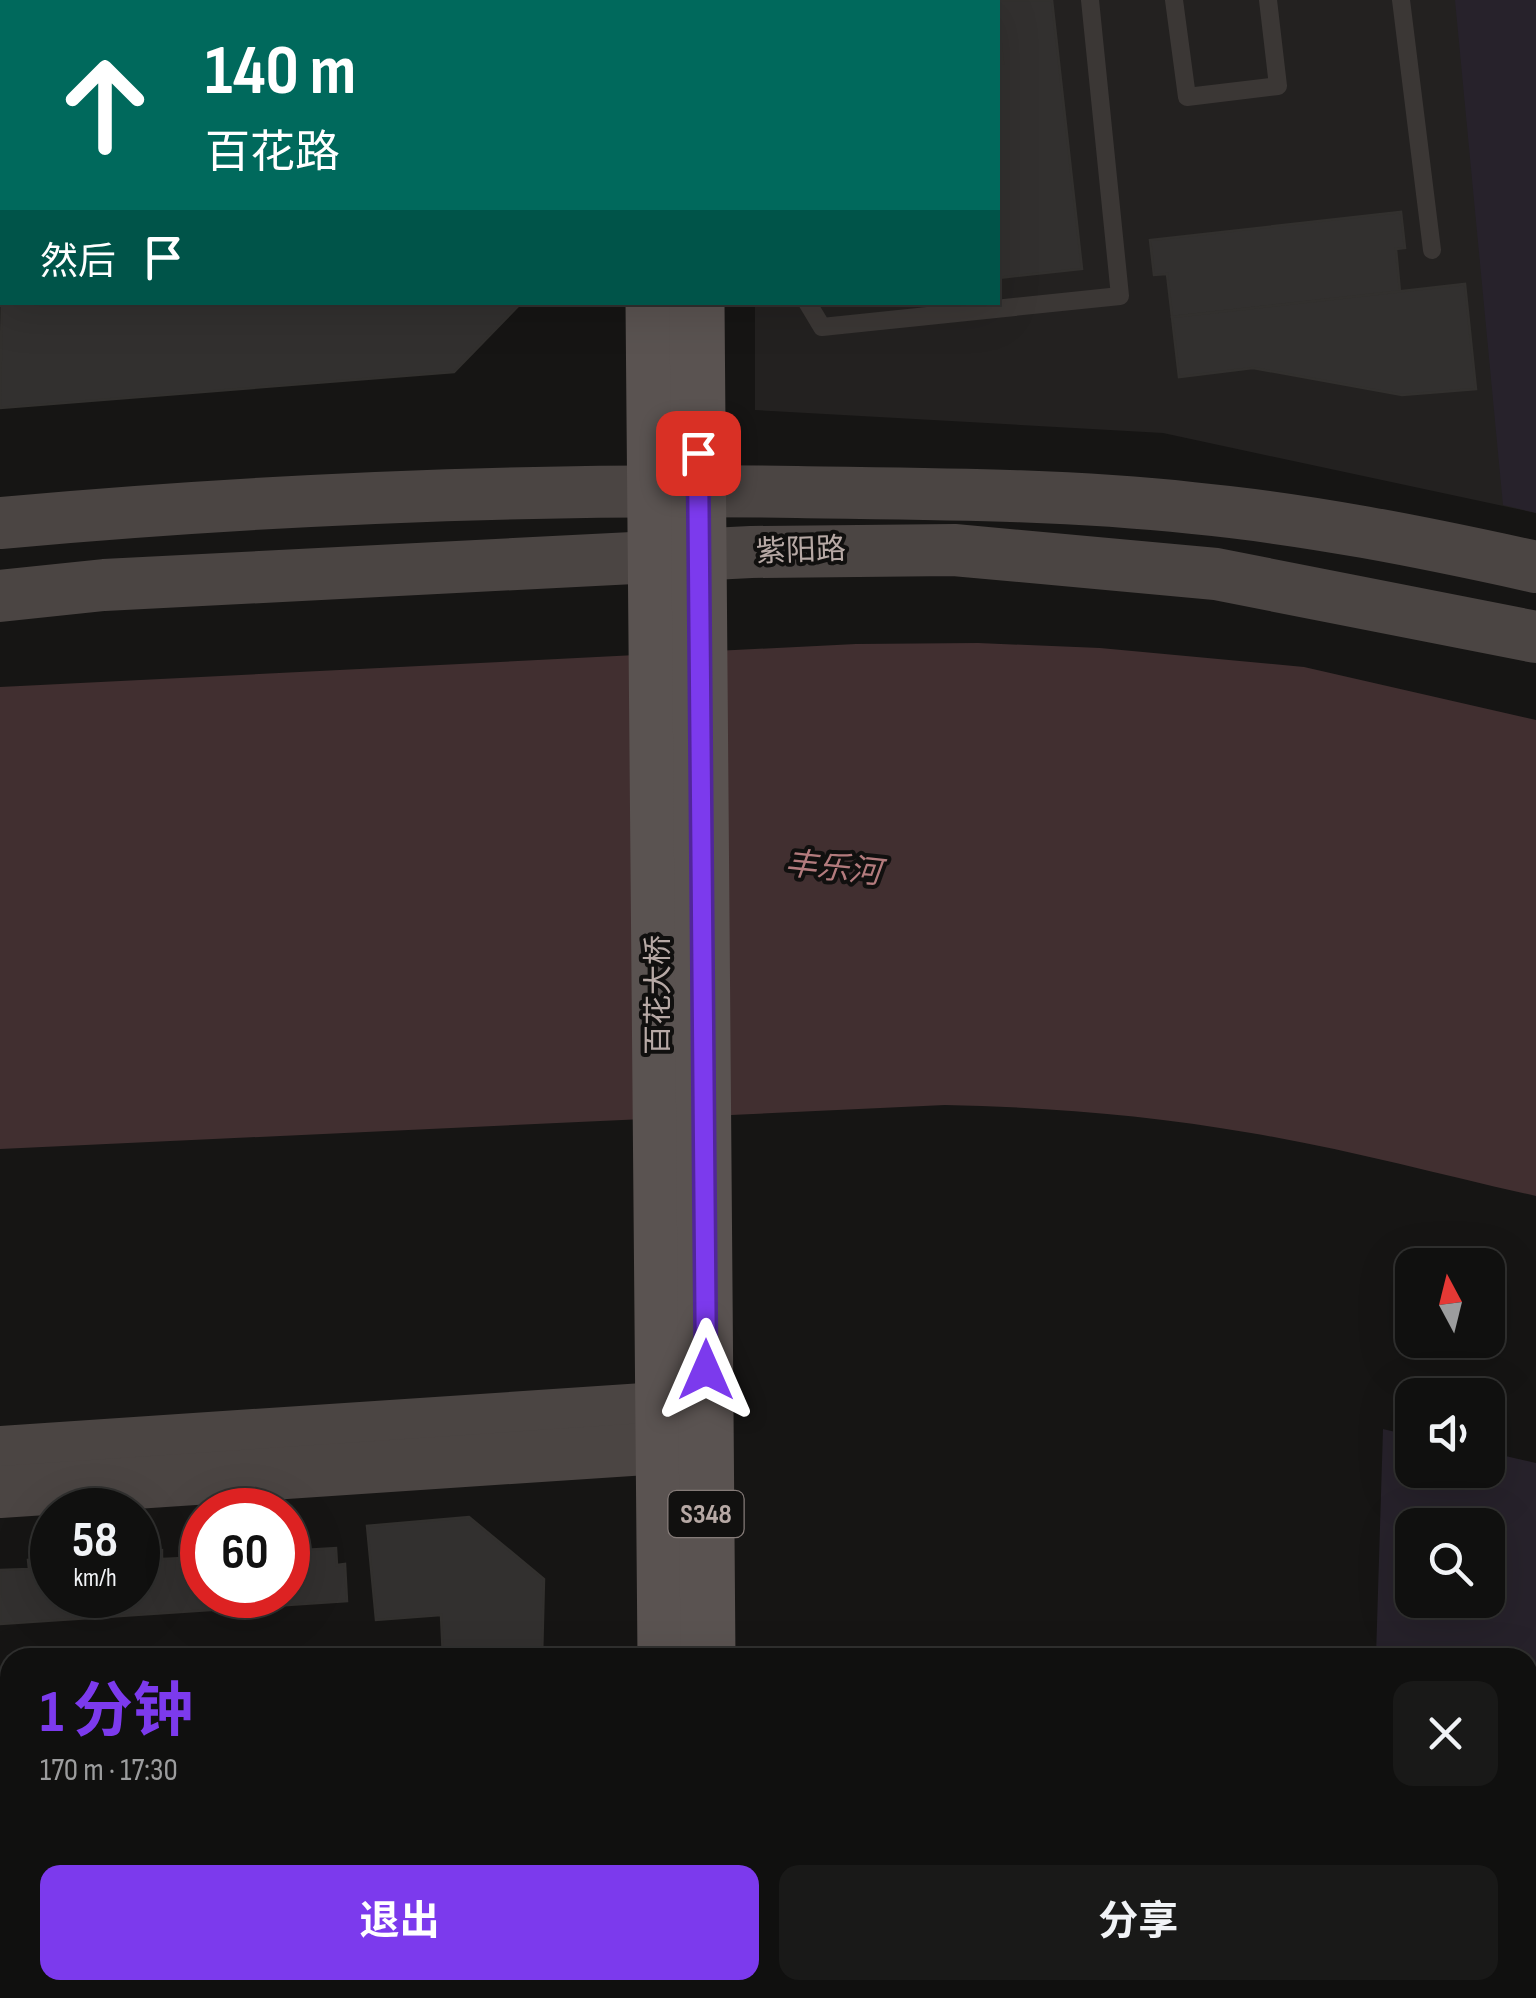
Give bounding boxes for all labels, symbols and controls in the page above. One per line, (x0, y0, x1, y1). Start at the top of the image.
text: 140 m (205, 30, 356, 114)
icon: ahead (40, 40, 170, 170)
text: 百花路 (205, 126, 340, 181)
icon: arrive (136, 230, 191, 285)
text: 然后 (40, 240, 116, 285)
pin (656, 411, 741, 496)
icon: arrive (671, 426, 726, 481)
street label: 紫阳路 (755, 531, 847, 571)
water label: 丰乐河 (783, 845, 889, 894)
street label: 百花大桥 (641, 935, 677, 1055)
north arrow (1395, 1248, 1505, 1358)
map controls (1395, 1248, 1505, 1618)
position arrow (654, 1318, 758, 1422)
button: sound (1395, 1378, 1505, 1488)
speed limit sign: 60 (180, 1488, 310, 1618)
road number: S348 (668, 1491, 744, 1537)
button: search (1395, 1508, 1505, 1618)
text: 58 (72, 1511, 118, 1571)
text: km/h (73, 1563, 117, 1594)
text: 1 分钟 (40, 1677, 193, 1749)
button: close (1393, 1681, 1498, 1786)
text: 170 m · 17:30 (40, 1751, 178, 1790)
button: 退出 (40, 1865, 759, 1980)
button: 分享 (779, 1865, 1498, 1980)

